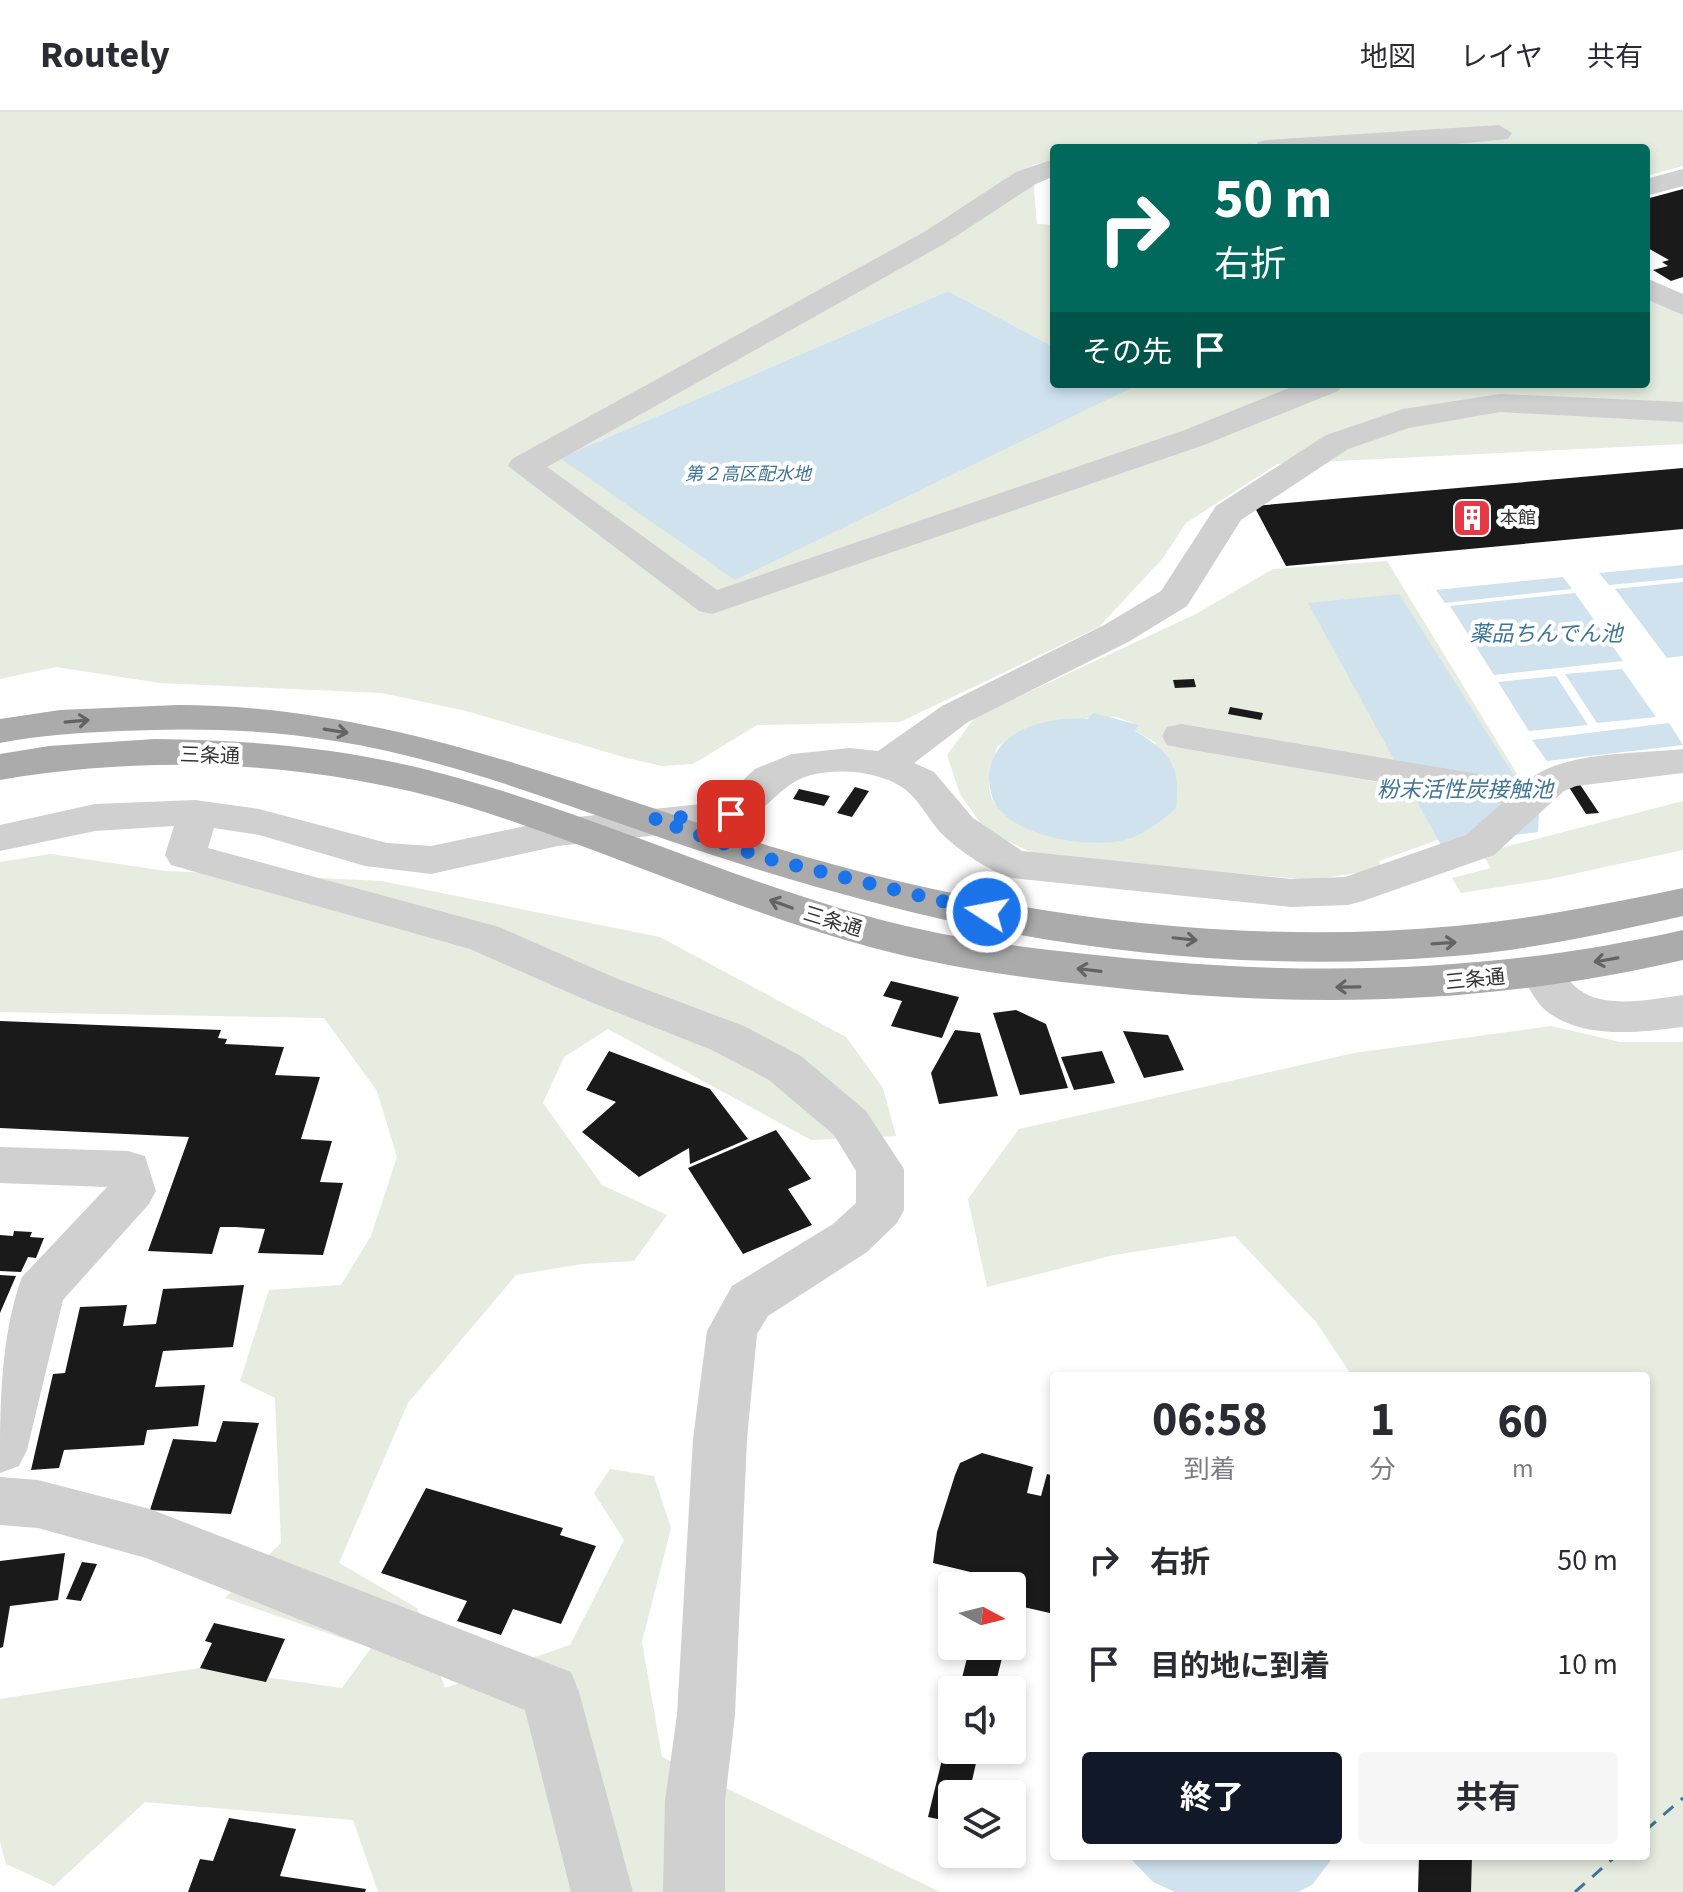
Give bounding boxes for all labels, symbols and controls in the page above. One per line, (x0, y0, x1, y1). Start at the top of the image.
text: Routely (40, 28, 170, 82)
text: 地図 (1360, 37, 1416, 77)
text: レイヤ (1460, 37, 1543, 77)
text: 共有 (1587, 37, 1643, 77)
text: 50 m (1214, 160, 1332, 239)
icon: right (1082, 176, 1186, 280)
text: 右折 (1214, 239, 1286, 290)
icon: arrive (1188, 328, 1232, 372)
text: その先 (1082, 331, 1172, 374)
water label: 第２高区配水地 (685, 462, 813, 487)
building icon: 本館 (1451, 497, 1493, 539)
place label: 本館 (1500, 506, 1536, 531)
water label: 薬品ちんでん池 (1470, 618, 1624, 650)
one-way arrow (63, 713, 90, 728)
one-way arrow (323, 724, 348, 739)
street label: 三条通 (179, 741, 240, 771)
water label: 粉末活性炭接触池 (1377, 774, 1555, 806)
pin (697, 780, 765, 848)
icon: arrive (709, 792, 753, 836)
position arrow (945, 870, 1029, 954)
one-way arrow (769, 896, 794, 910)
street label: 三条通 (800, 900, 865, 944)
one-way arrow (1171, 931, 1198, 946)
one-way arrow (1430, 936, 1457, 951)
one-way arrow (1594, 954, 1620, 969)
one-way arrow (1077, 962, 1102, 977)
street label: 三条通 (1444, 963, 1506, 997)
one-way arrow (1335, 979, 1362, 994)
text: 06:58 (1152, 1386, 1268, 1454)
text: 1 (1370, 1386, 1395, 1454)
text: 60 (1497, 1388, 1548, 1456)
text: m (1512, 1450, 1534, 1487)
text: 到着 (1184, 1451, 1236, 1488)
text: 分 (1370, 1451, 1396, 1488)
icon: right (1082, 1538, 1126, 1582)
text: 50 m (1557, 1539, 1618, 1582)
text: 右折 (1150, 1541, 1210, 1584)
north arrow (938, 1572, 1026, 1660)
map controls (938, 1572, 1026, 1868)
icon: arrive (1082, 1642, 1126, 1686)
text: 10 m (1557, 1643, 1618, 1686)
text: 目的地に到着 (1150, 1645, 1330, 1688)
button: sound (938, 1676, 1026, 1764)
button: 終了 (1082, 1752, 1342, 1844)
button: 共有 (1358, 1752, 1618, 1844)
button: layers (938, 1780, 1026, 1868)

